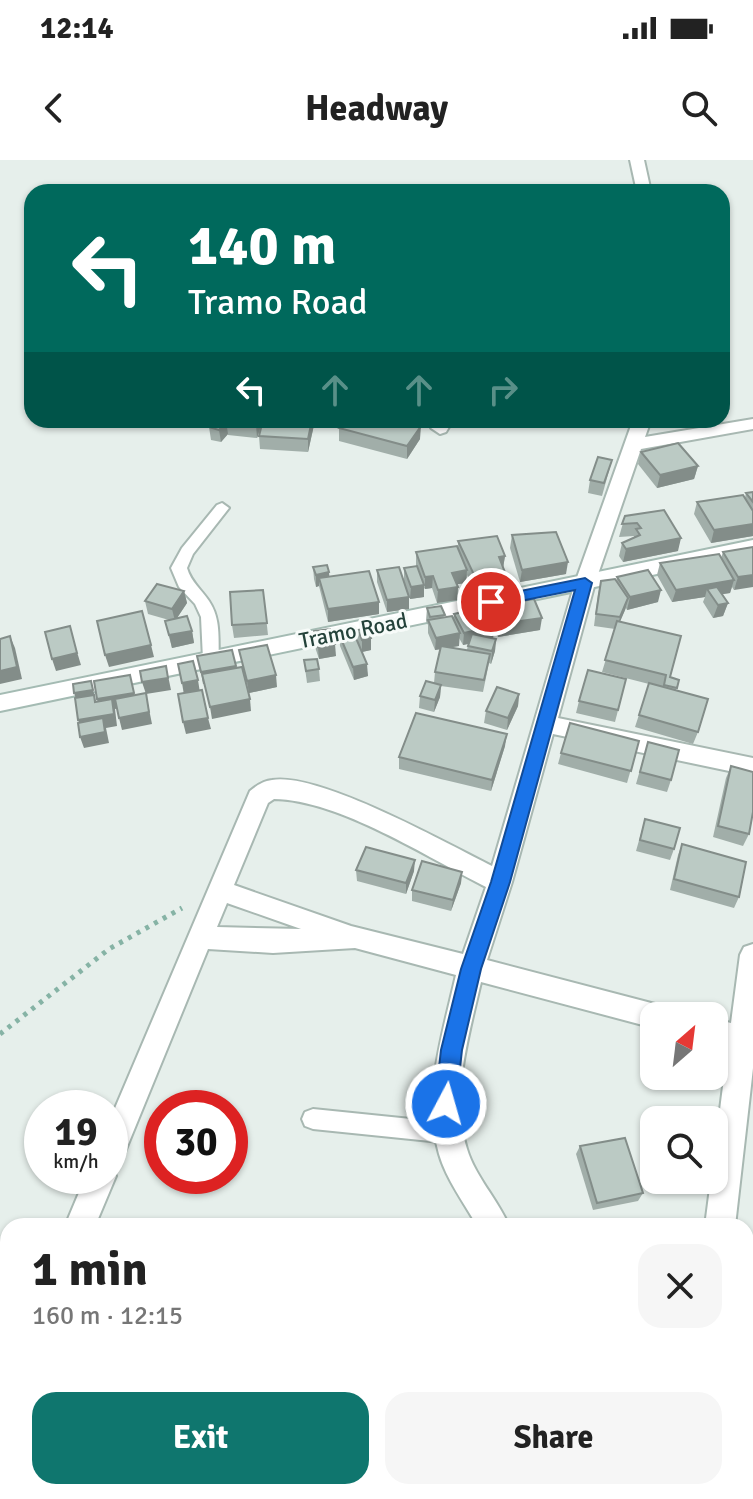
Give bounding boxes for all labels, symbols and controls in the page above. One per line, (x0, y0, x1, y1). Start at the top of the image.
text: 12:14 (40, 10, 114, 47)
icon: back (32, 86, 76, 130)
text: Headway (305, 86, 448, 131)
icon: search (677, 86, 721, 130)
text: 140 m (188, 211, 336, 280)
icon: left (56, 216, 160, 320)
text: Tramo Road (188, 280, 368, 325)
icon: left (229, 368, 273, 412)
icon: ahead (313, 368, 357, 412)
icon: ahead (397, 368, 441, 412)
icon: right (481, 368, 525, 412)
pin (457, 568, 525, 636)
icon: arrive (469, 580, 513, 624)
street label: Tramo Road (297, 607, 410, 654)
north arrow (640, 1002, 728, 1090)
map controls (640, 1002, 728, 1194)
position arrow (404, 1062, 488, 1146)
speed limit sign: 30 (144, 1090, 248, 1194)
button: search (640, 1106, 728, 1194)
text: 19 (54, 1107, 98, 1157)
text: km/h (53, 1149, 99, 1174)
text: 1 min (32, 1240, 148, 1299)
button: close (638, 1244, 722, 1328)
text: 160 m · 12:15 (32, 1300, 183, 1332)
button: Exit (32, 1392, 369, 1484)
button: Share (385, 1392, 722, 1484)

